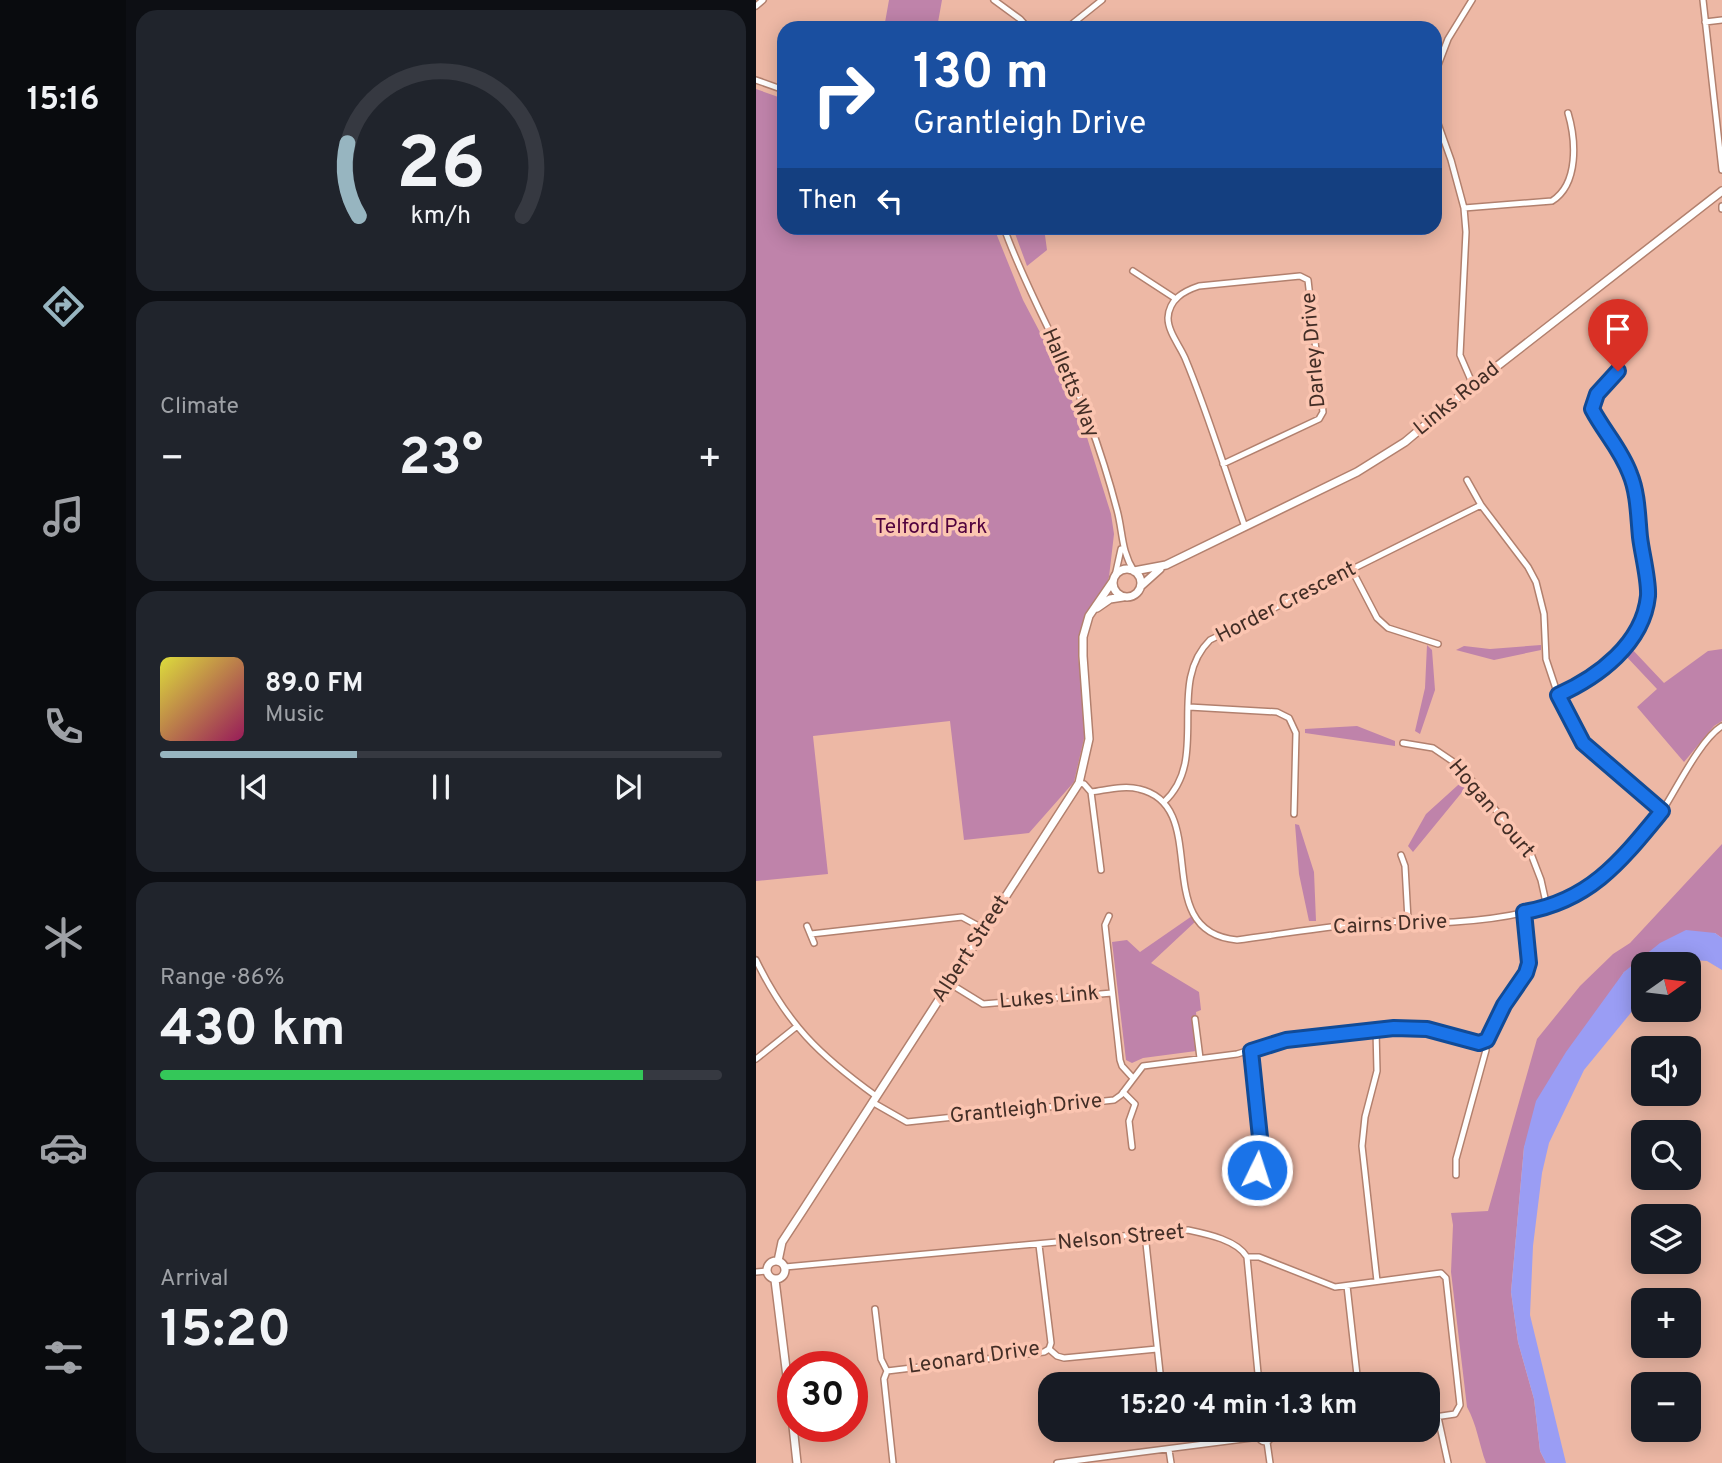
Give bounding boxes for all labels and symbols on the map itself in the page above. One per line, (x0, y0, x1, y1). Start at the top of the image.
street label: Darley Drive (1296, 291, 1332, 409)
pin (1588, 299, 1648, 371)
street label: Halletts Way (1035, 324, 1105, 442)
street label: Links Road (1408, 356, 1506, 442)
park label: Telford Park (875, 514, 987, 541)
street label: Horder Crescent (1211, 556, 1361, 650)
street label: Hogan Court (1442, 754, 1540, 864)
street label: Albert Street (926, 890, 1016, 1008)
street label: Cairns Drive (1332, 909, 1448, 941)
north arrow (1631, 952, 1701, 1022)
street label: Lukes Link (998, 980, 1100, 1016)
street label: Grantleigh Drive (949, 1088, 1103, 1130)
position arrow (1220, 1133, 1294, 1207)
street label: Nelson Street (1056, 1219, 1186, 1257)
street label: Leonard Drive (907, 1335, 1041, 1381)
speed limit sign: 30 (777, 1351, 868, 1442)

